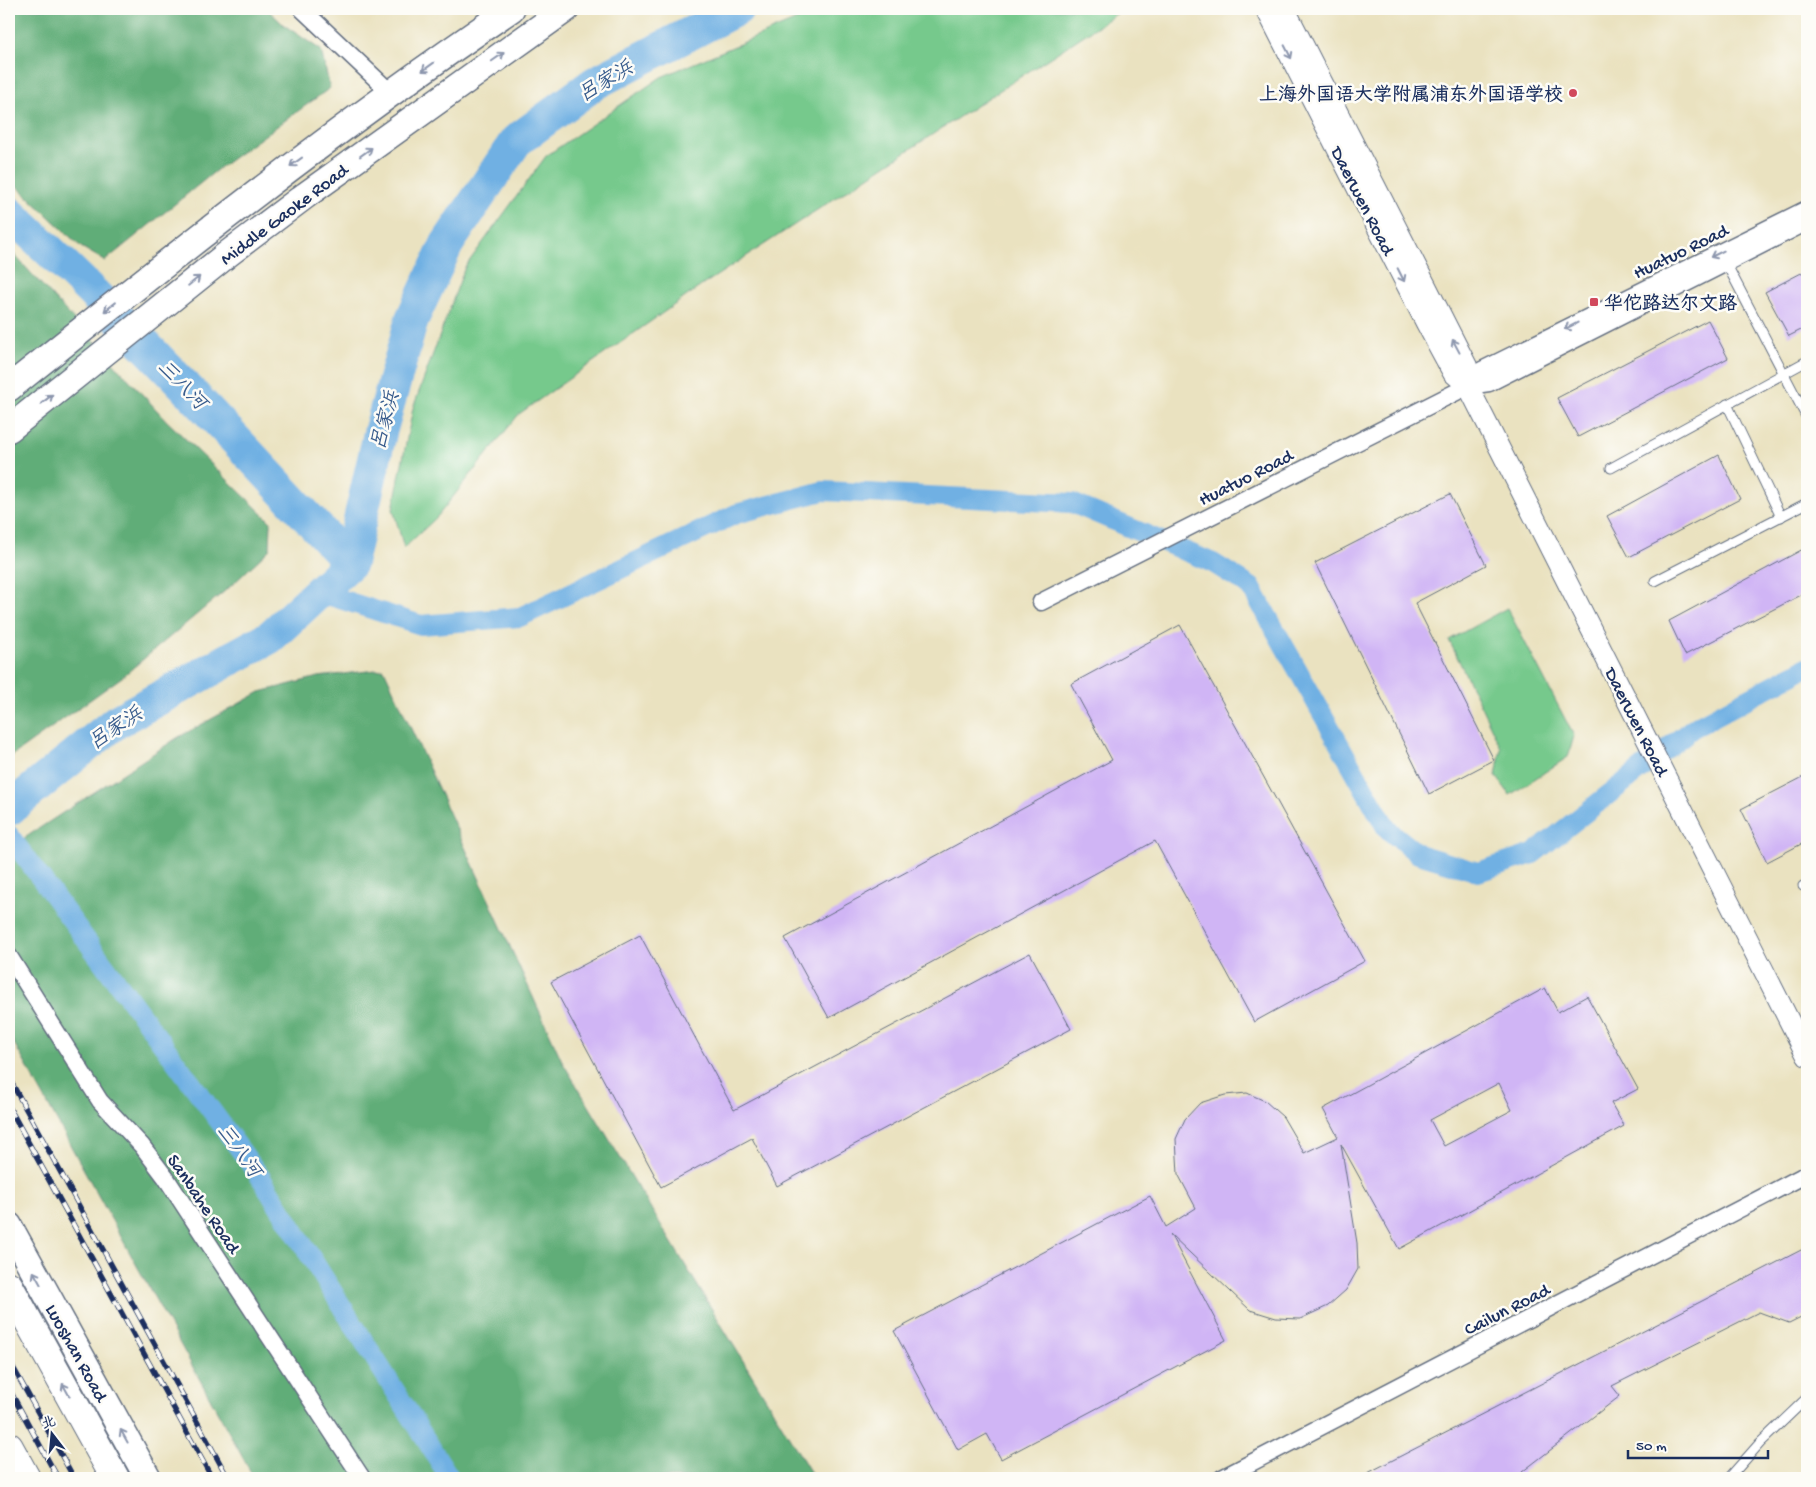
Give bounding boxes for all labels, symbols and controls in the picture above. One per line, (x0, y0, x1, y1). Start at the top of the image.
one-way arrow (1284, 44, 1293, 59)
one-way arrow (491, 52, 505, 62)
water label: 吕家浜 (574, 55, 639, 108)
one-way arrow (421, 62, 435, 72)
place label: 上海外国语大学附属浦东外国语学校 (1259, 84, 1563, 108)
marker: 上海外国语大学附属浦东外国语学校 (1567, 87, 1579, 99)
street label: Daerwen Road (1323, 142, 1399, 261)
one-way arrow (359, 147, 373, 157)
one-way arrow (289, 157, 303, 167)
street label: Middle Gaoke Road (216, 159, 355, 272)
street label: Huatuo Road (1630, 219, 1734, 286)
one-way arrow (1709, 249, 1724, 259)
one-way arrow (1397, 267, 1407, 282)
one-way arrow (187, 276, 200, 287)
place label: 华佗路达尔文路 (1604, 293, 1737, 317)
marker: 华佗路达尔文路 (1588, 296, 1600, 308)
one-way arrow (104, 302, 117, 313)
one-way arrow (1564, 322, 1579, 331)
one-way arrow (1451, 339, 1460, 354)
water label: 三八河 (151, 356, 212, 418)
water label: 吕家浜 (367, 387, 407, 453)
one-way arrow (40, 393, 53, 404)
street label: Huatuo Road (1196, 445, 1299, 513)
street label: Daerwen Road (1597, 663, 1673, 782)
water label: 吕家浜 (85, 701, 149, 756)
water label: 三八河 (210, 1120, 267, 1186)
street label: Sanbahe Road (160, 1151, 245, 1261)
one-way arrow (32, 1271, 42, 1286)
street label: Cailun Road (1461, 1279, 1556, 1342)
street label: Luoshan Road (39, 1301, 112, 1408)
one-way arrow (61, 1382, 71, 1397)
north arrow (28, 1410, 78, 1460)
text: 北 (40, 1414, 58, 1434)
scale bar (1628, 1427, 1768, 1459)
one-way arrow (119, 1429, 129, 1443)
text: 50 m (1636, 1438, 1667, 1456)

